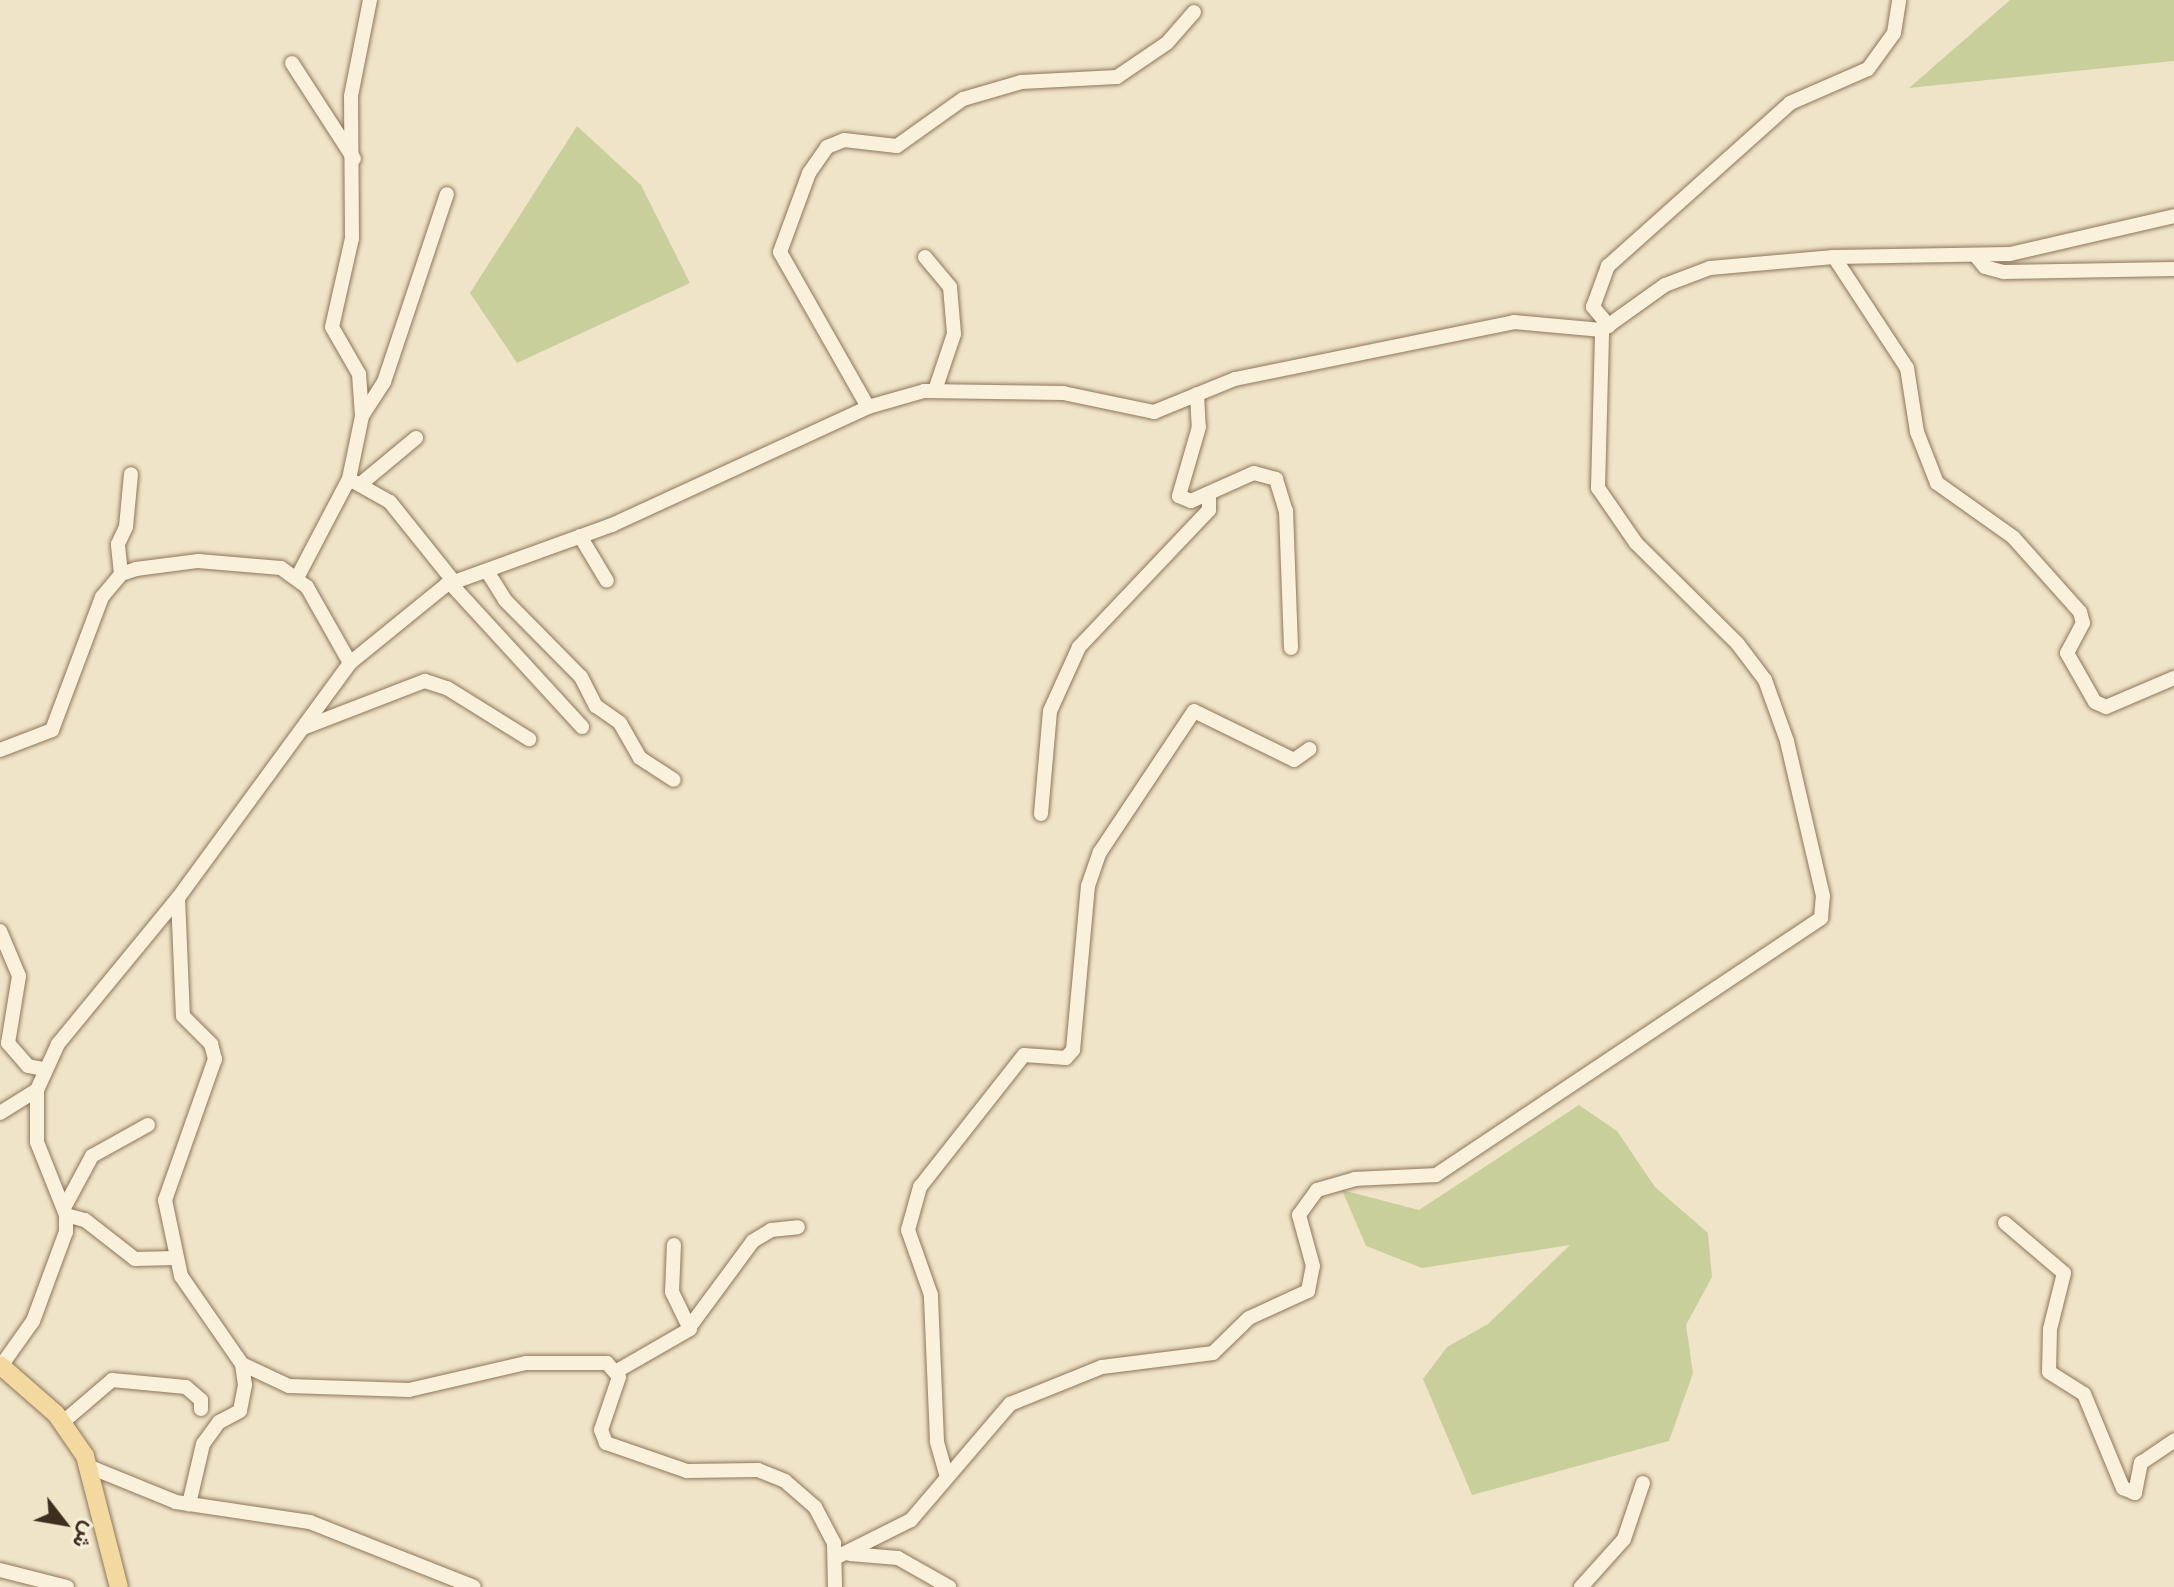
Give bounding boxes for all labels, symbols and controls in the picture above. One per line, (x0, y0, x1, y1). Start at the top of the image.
north arrow (24, 1483, 104, 1563)
text: ش (67, 1517, 103, 1554)

